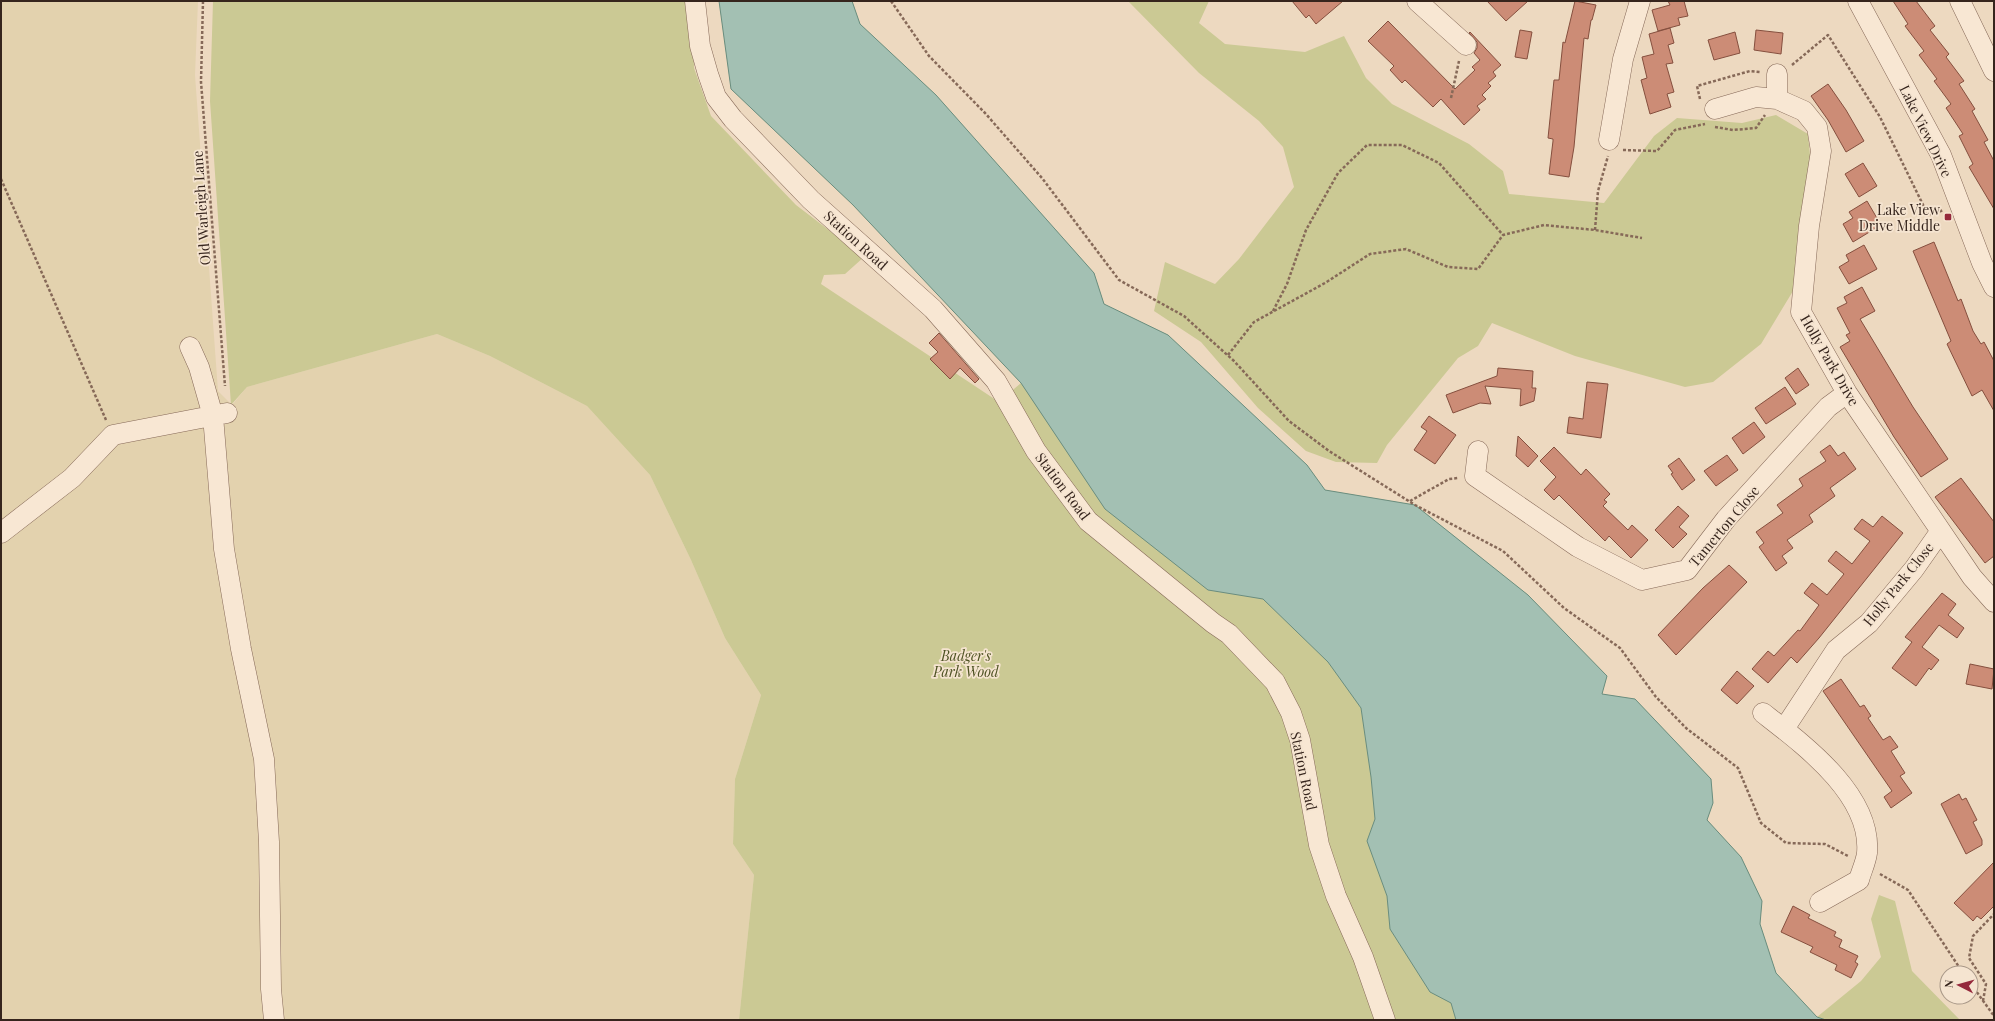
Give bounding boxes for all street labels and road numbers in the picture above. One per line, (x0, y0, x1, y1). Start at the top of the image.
street label: Lake View Drive (1895, 82, 1957, 180)
street label: Old Warleigh Lane (188, 150, 214, 266)
street label: Station Road (820, 206, 892, 274)
street label: Holly Park Drive (1796, 311, 1864, 409)
street label: Station Road (1031, 448, 1095, 524)
street label: Tamerton Close (1685, 482, 1763, 570)
street label: Holly Park Close (1858, 538, 1938, 630)
street label: Station Road (1286, 730, 1322, 812)

